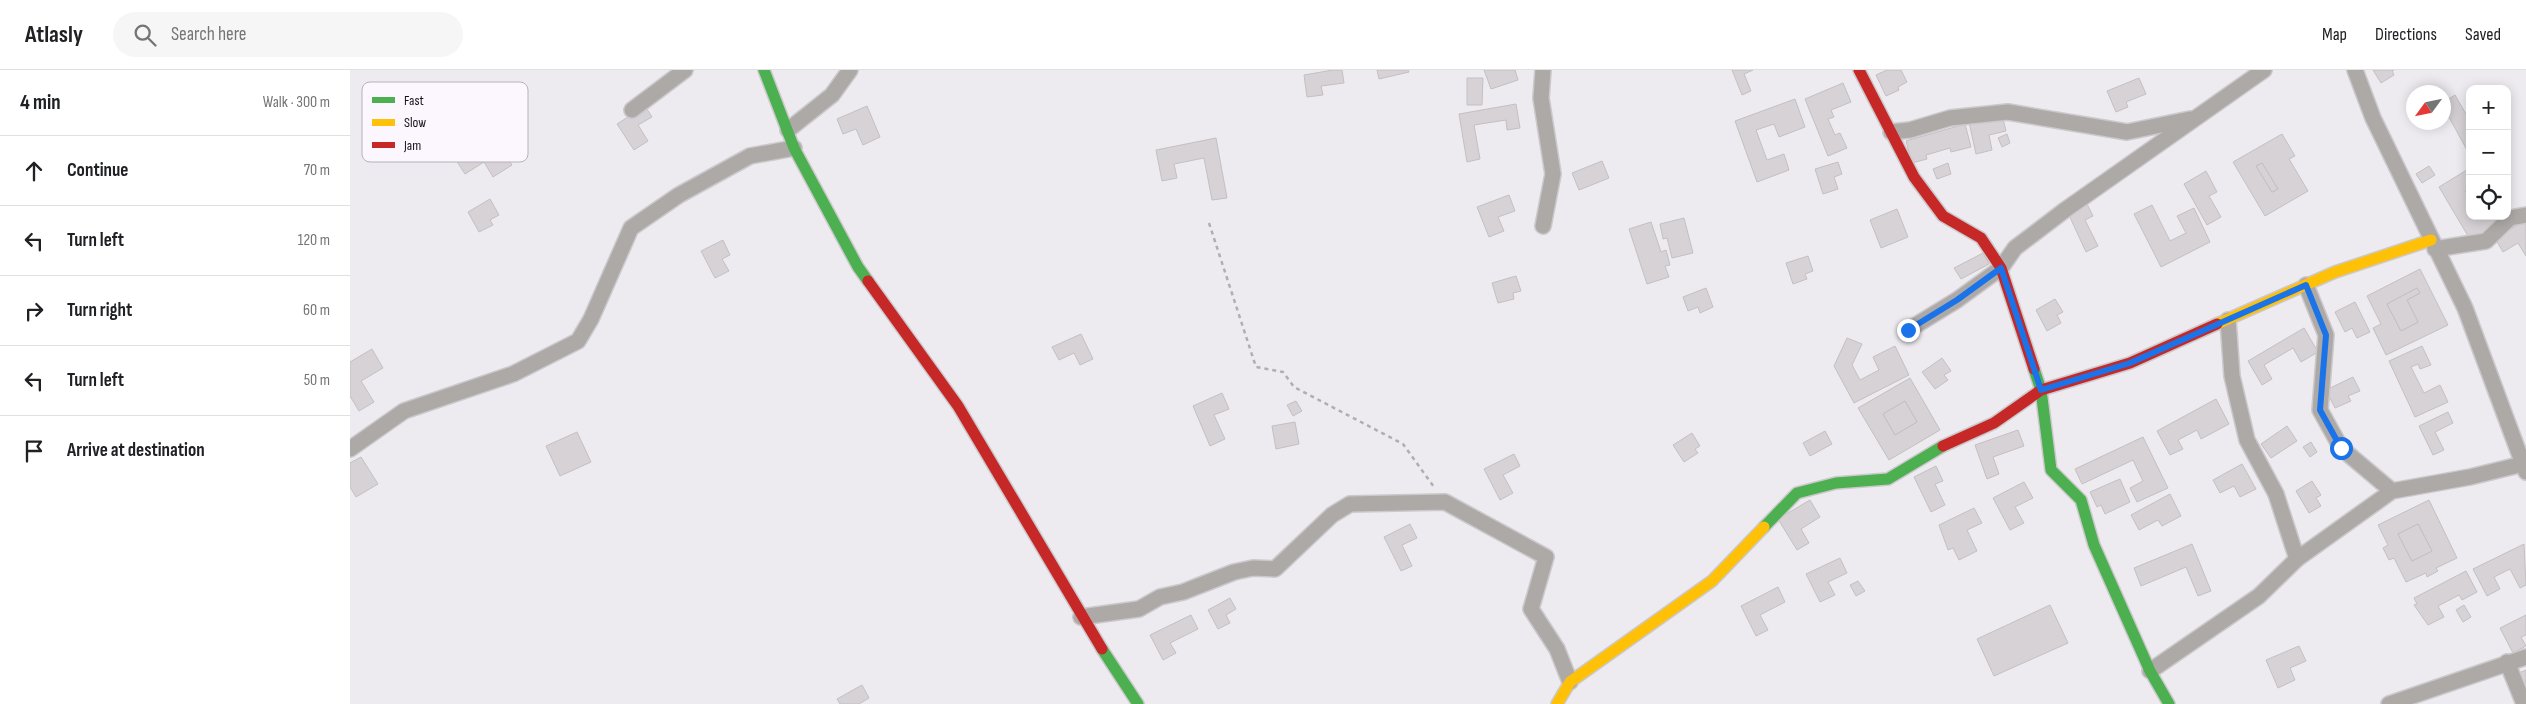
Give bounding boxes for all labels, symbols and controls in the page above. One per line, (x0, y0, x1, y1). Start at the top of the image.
search box (113, 12, 463, 57)
text: Atlasly (25, 20, 83, 49)
icon: search (131, 21, 159, 49)
text: Search here (171, 23, 246, 46)
text: Map (2322, 24, 2347, 45)
text: Directions (2375, 24, 2437, 45)
text: Saved (2465, 24, 2501, 45)
legend (362, 82, 528, 162)
north arrow (2406, 85, 2451, 130)
map controls (2466, 85, 2511, 220)
button: + (2466, 85, 2511, 130)
text: 4 min (20, 90, 61, 115)
text: Fast (404, 92, 424, 109)
text: Walk · 300 m (263, 93, 330, 112)
text: Slow (404, 114, 426, 131)
button: − (2466, 130, 2511, 175)
text: Jam (403, 137, 421, 154)
icon: ahead (20, 157, 48, 185)
text: Continue (67, 159, 128, 182)
text: 70 m (304, 161, 330, 180)
button: locate (2466, 175, 2511, 220)
icon: left (20, 227, 48, 255)
text: Turn left (67, 229, 124, 252)
text: 120 m (298, 231, 330, 250)
icon: right (20, 297, 48, 325)
text: Turn right (67, 299, 132, 322)
text: 60 m (303, 301, 330, 320)
route end (1897, 319, 1920, 342)
icon: left (20, 367, 48, 395)
text: Turn left (67, 369, 124, 392)
text: 50 m (304, 371, 330, 390)
icon: arrive (20, 437, 48, 465)
route start (2330, 437, 2353, 460)
text: Arrive at destination (67, 439, 205, 462)

